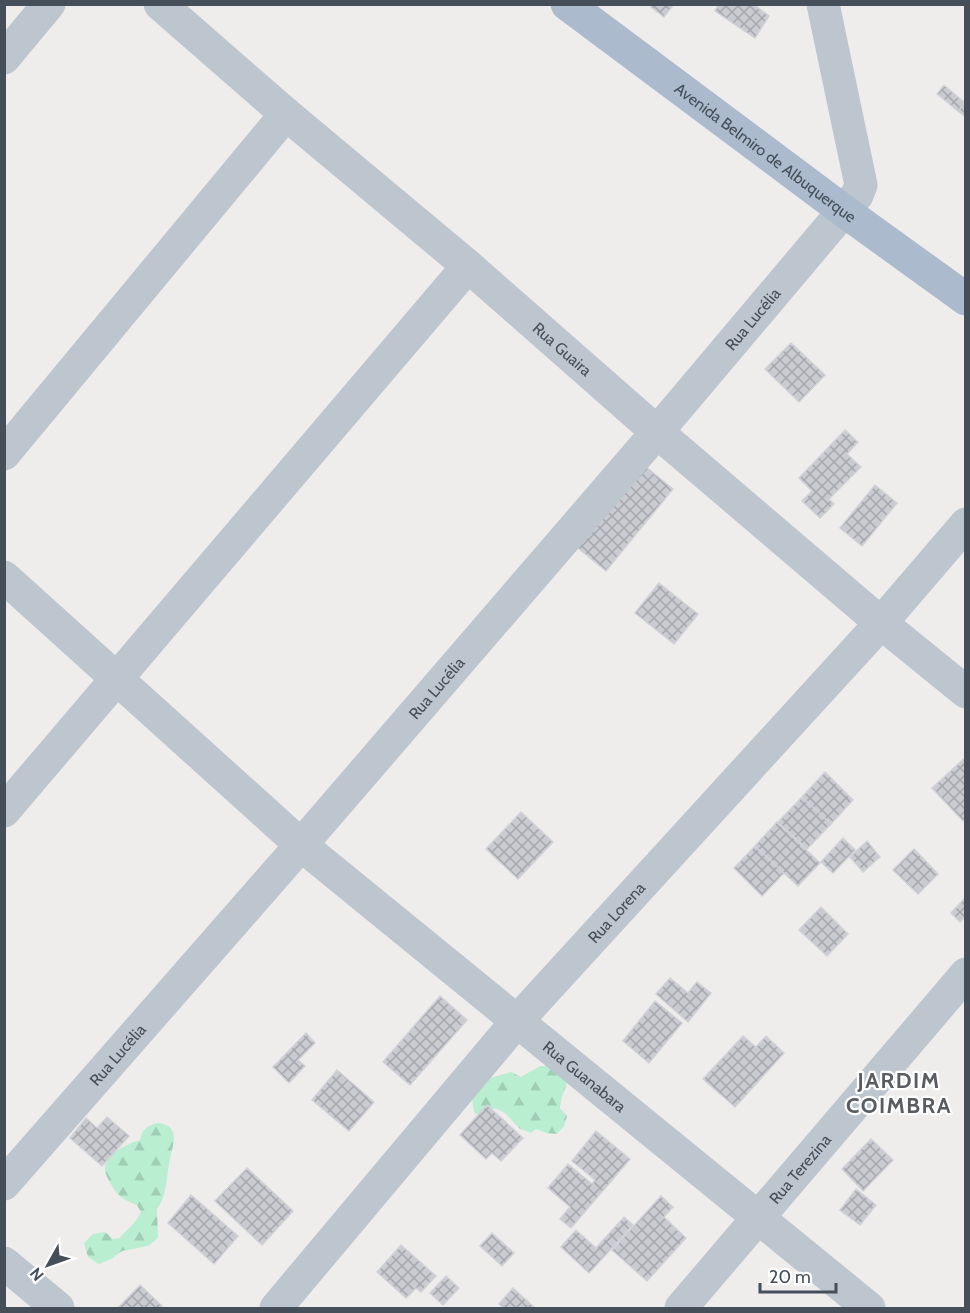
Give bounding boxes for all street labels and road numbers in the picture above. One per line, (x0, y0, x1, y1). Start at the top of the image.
street label: Avenida Belmiro de Albuquerque (671, 79, 860, 226)
street label: Rua Lucélia (721, 284, 784, 354)
street label: Rua Guaira (529, 318, 596, 380)
street label: Rua Lucélia (404, 653, 468, 723)
street label: Rua Lorena (584, 878, 649, 947)
street label: Rua Lucélia (85, 1020, 150, 1089)
street label: Rua Guanabara (539, 1037, 630, 1116)
street label: Rua Terezina (765, 1130, 835, 1207)

